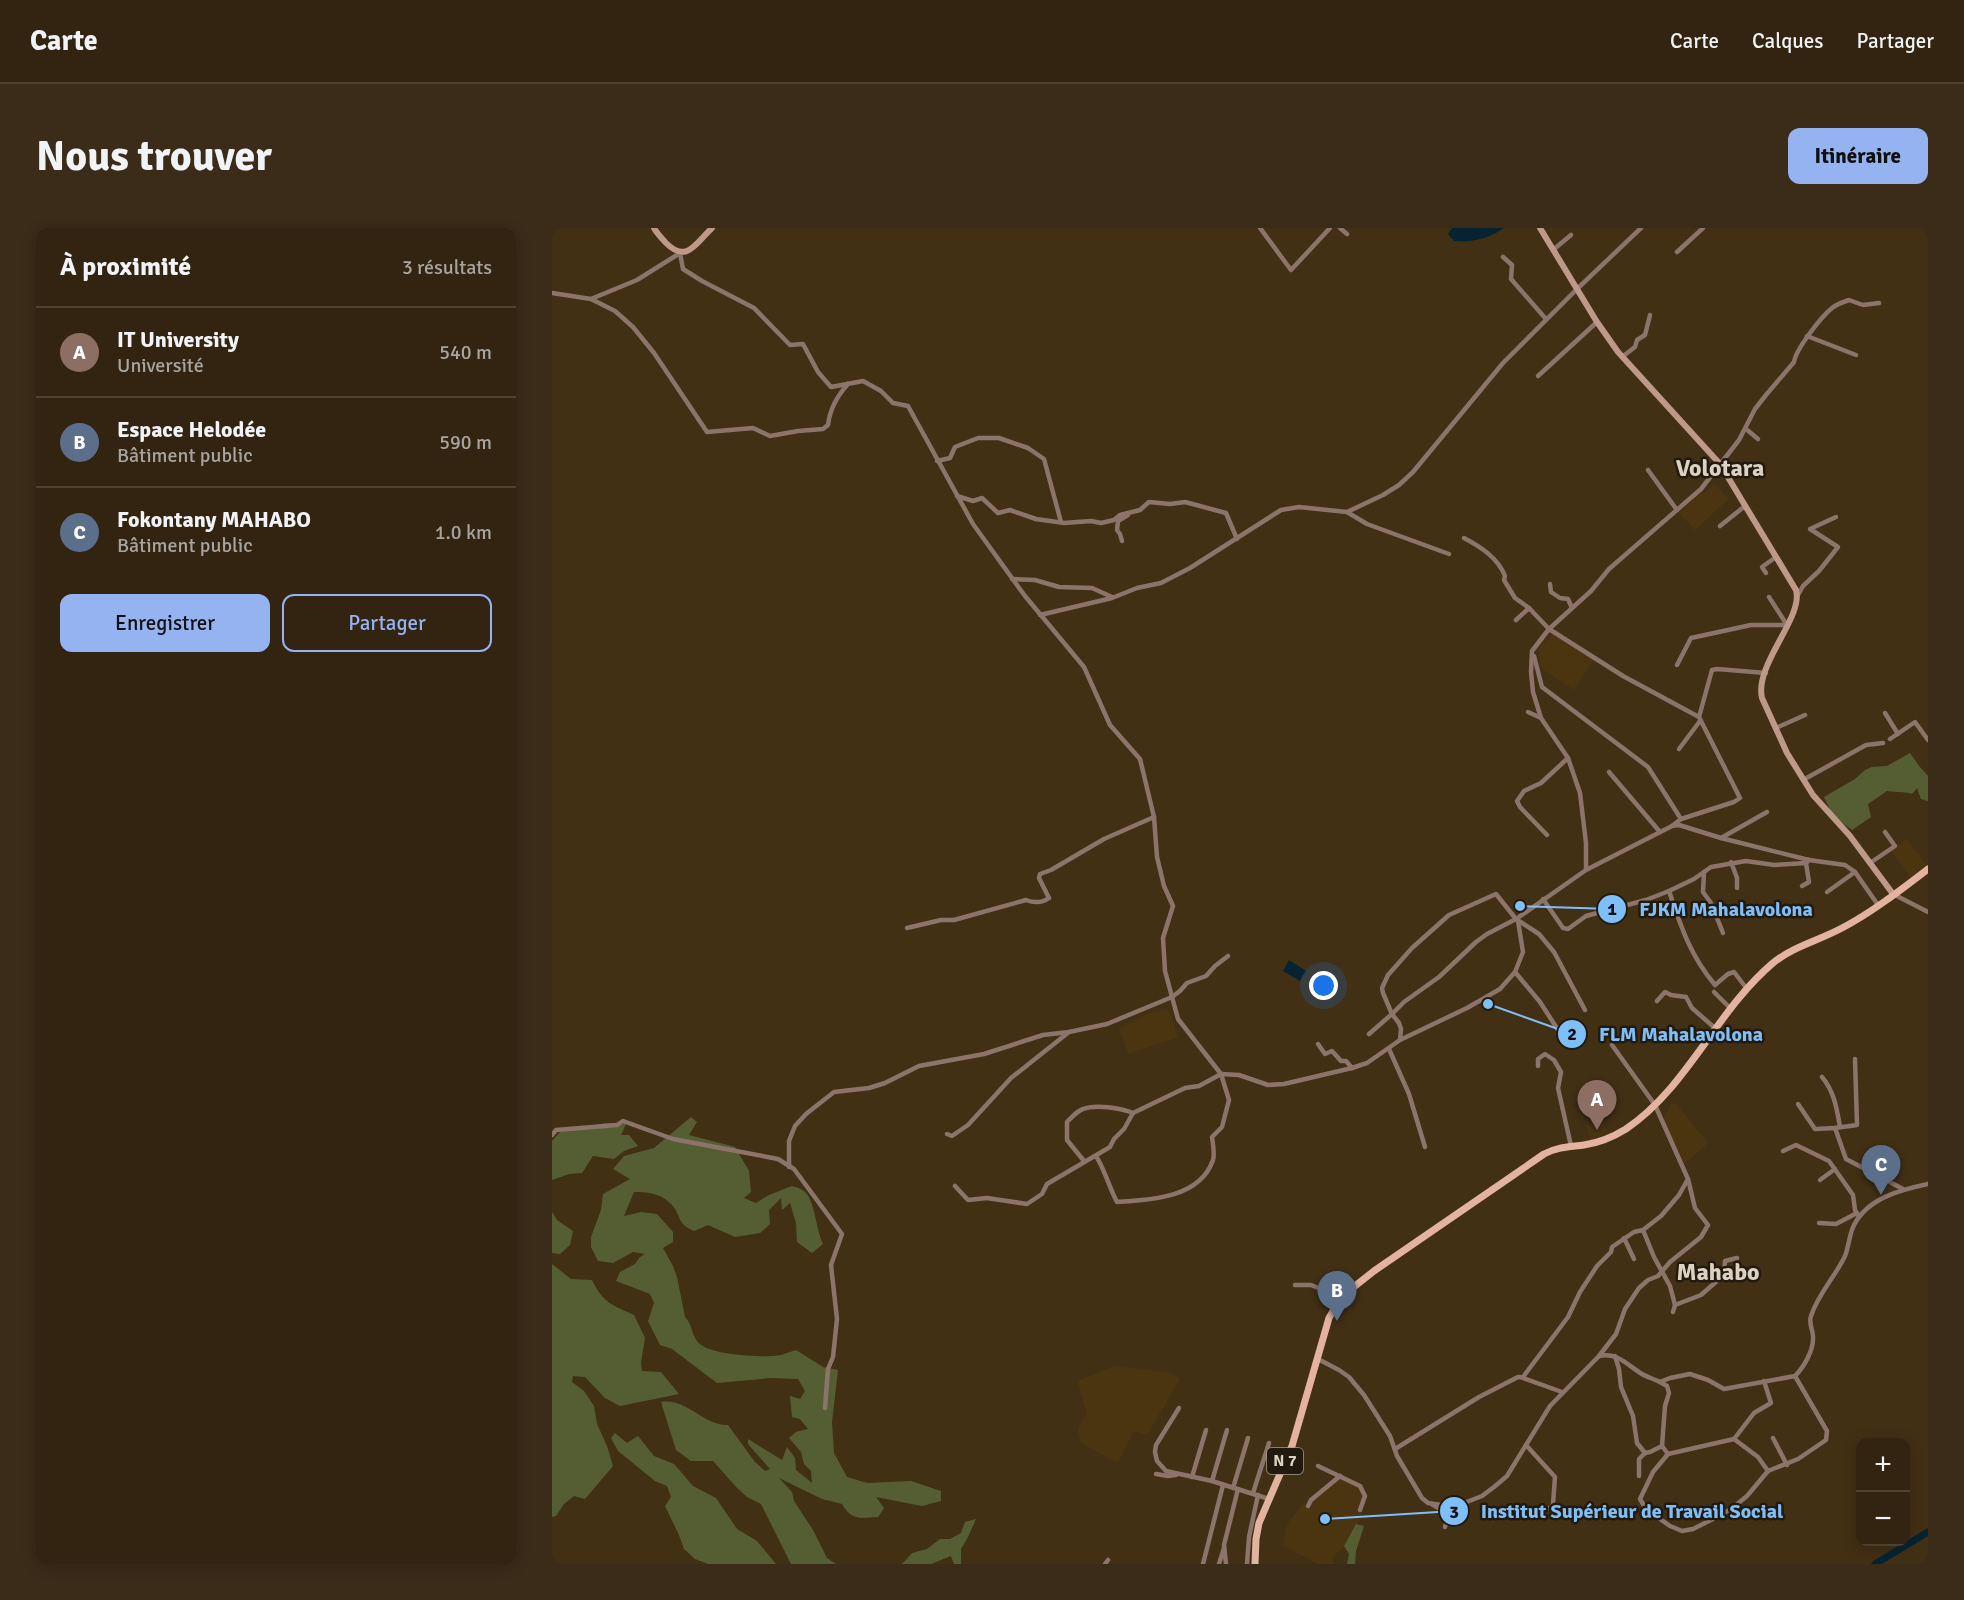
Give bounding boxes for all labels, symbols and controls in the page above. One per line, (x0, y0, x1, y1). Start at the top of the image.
text: Carte (30, 24, 98, 58)
text: Carte (1670, 28, 1719, 54)
text: Calques (1752, 28, 1823, 54)
text: Partager (1856, 28, 1934, 54)
button: Itinéraire (1788, 128, 1928, 184)
text: Nous trouver (36, 131, 272, 182)
text: À proximité (60, 251, 191, 283)
text: 3 résultats (402, 255, 492, 280)
text: IT University (117, 326, 239, 353)
text: A (73, 340, 86, 365)
text: 540 m (439, 340, 492, 365)
text: Université (117, 353, 204, 378)
text: Espace Helodée (117, 416, 266, 443)
text: B (73, 430, 86, 455)
text: 590 m (439, 430, 492, 455)
text: Bâtiment public (117, 443, 253, 468)
district label: Volotara (1676, 453, 1764, 483)
text: Fokontany MAHABO (117, 506, 311, 533)
text: C (73, 520, 86, 545)
text: 1.0 km (435, 520, 492, 545)
text: Bâtiment public (117, 533, 253, 558)
button: Enregistrer (60, 594, 270, 652)
button: Partager (282, 594, 492, 652)
callout: FJKM Mahalavolona (1597, 890, 1825, 928)
text: FJKM Mahalavolona (1639, 897, 1813, 922)
text: 1 (1607, 898, 1617, 920)
your location (1309, 971, 1338, 1000)
callout: FLM Mahalavolona (1557, 1015, 1775, 1053)
text: FLM Mahalavolona (1599, 1022, 1763, 1047)
text: 2 (1567, 1023, 1577, 1045)
pin: A (1578, 1080, 1616, 1130)
pin: C (1862, 1146, 1900, 1195)
district label: Mahabo (1676, 1257, 1760, 1287)
pin: B (1318, 1272, 1356, 1321)
map controls (1856, 1438, 1910, 1546)
button: + (1856, 1438, 1910, 1492)
road number: N 7 (1267, 1448, 1303, 1474)
callout: Institut Supérieur de Travail Social (1439, 1492, 1796, 1530)
button: − (1856, 1492, 1910, 1546)
text: Institut Supérieur de Travail Social (1481, 1499, 1783, 1524)
text: 3 (1449, 1501, 1459, 1523)

